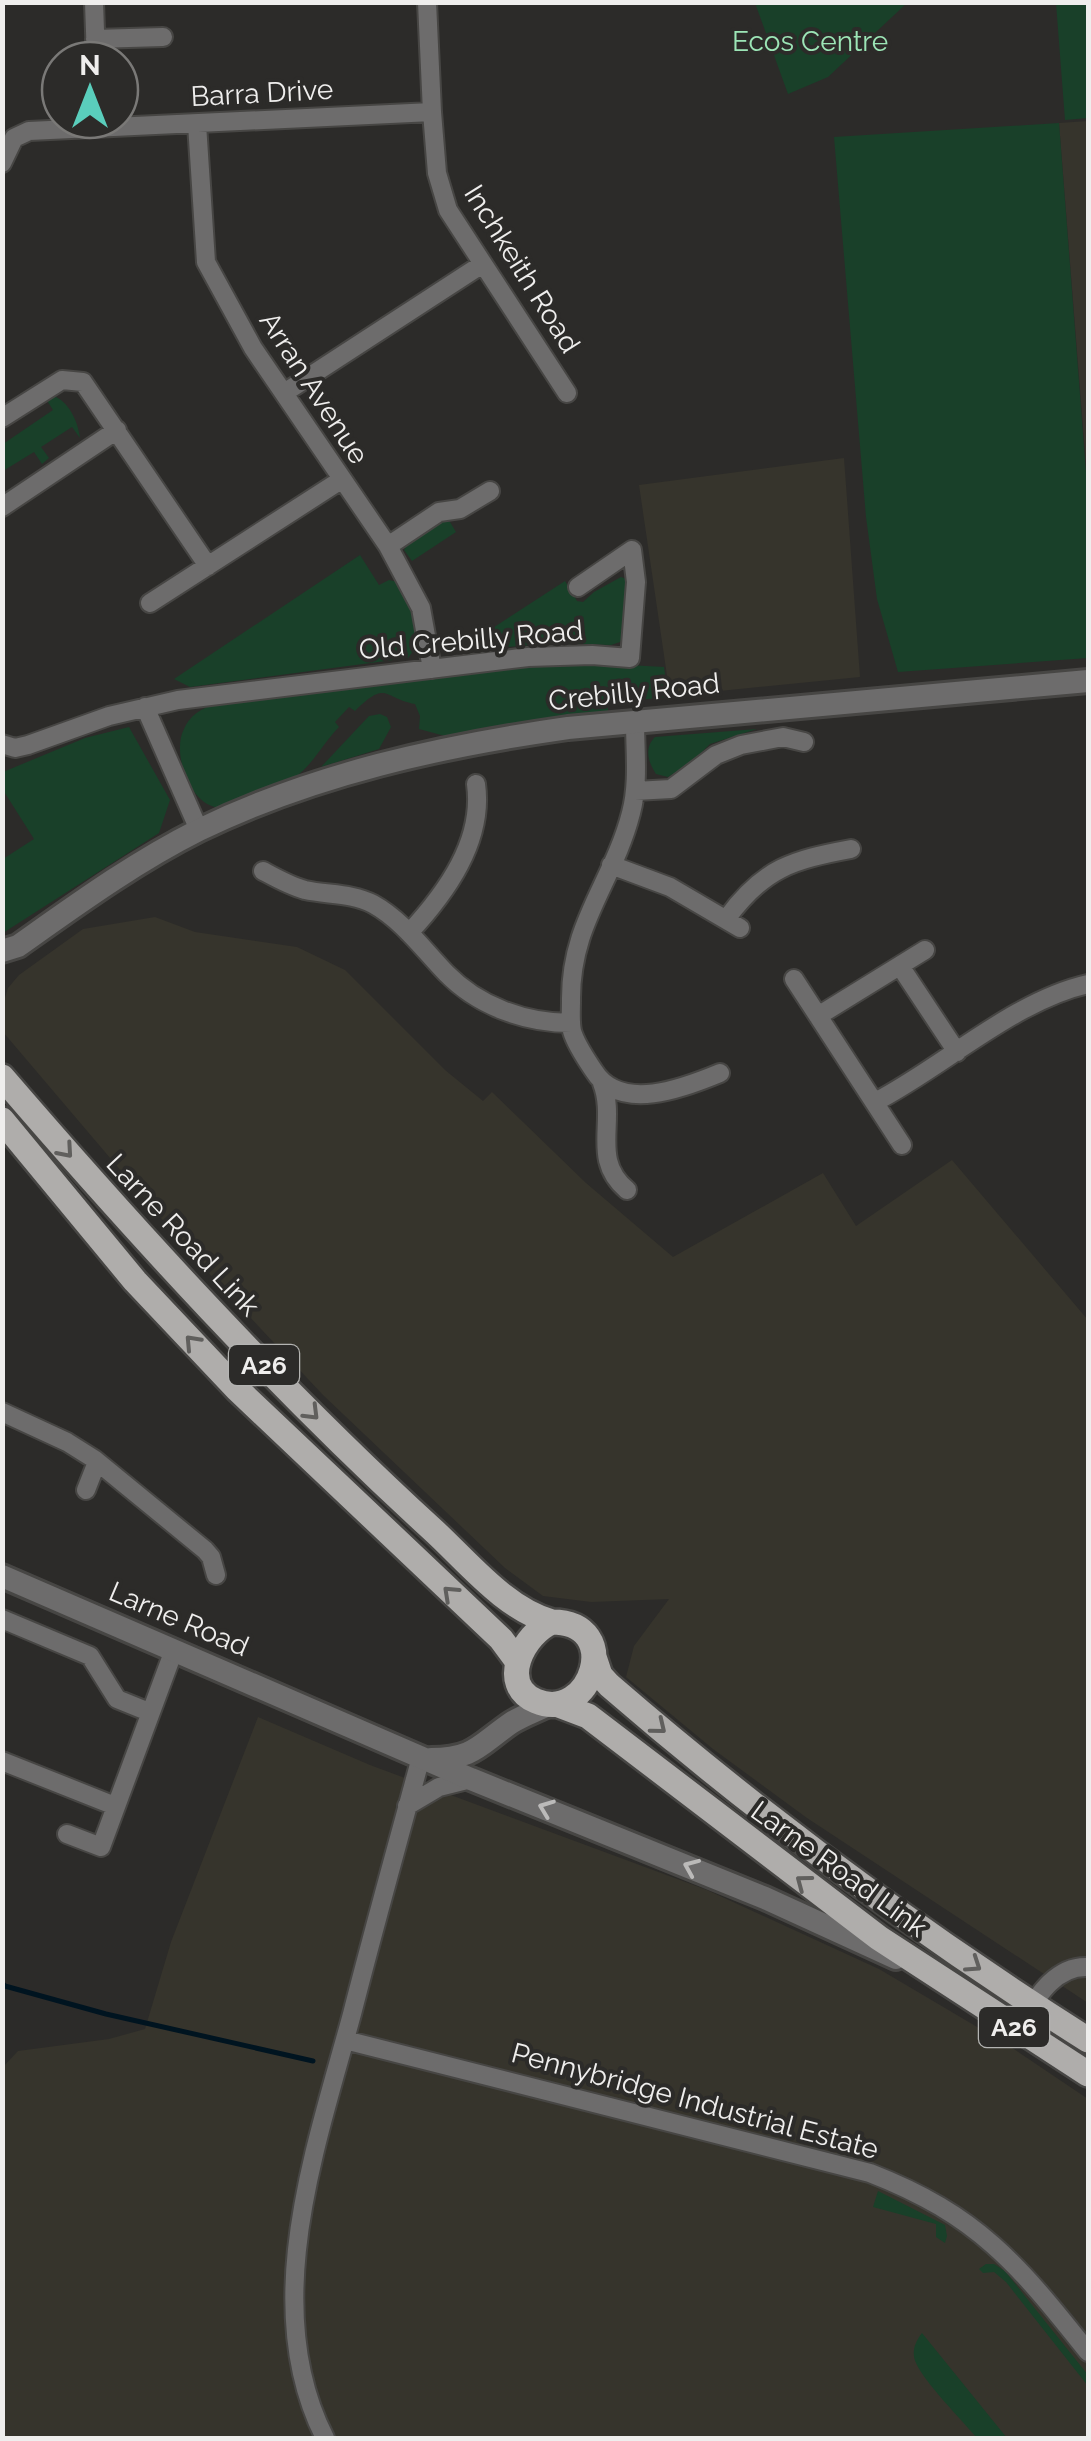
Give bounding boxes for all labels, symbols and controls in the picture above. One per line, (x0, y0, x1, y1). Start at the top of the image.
park label: Ecos Centre (732, 25, 888, 58)
north arrow (40, 40, 140, 140)
text: N (79, 49, 101, 82)
street label: Barra Drive (190, 73, 334, 113)
street label: Inchkeith Road (457, 179, 587, 359)
street label: Arran Avenue (253, 306, 375, 470)
street label: Old Crebilly Road (357, 614, 585, 666)
street label: Crebilly Road (547, 667, 721, 717)
one-way arrow (54, 1139, 72, 1157)
street label: Larne Road Link (100, 1147, 267, 1323)
one-way arrow (186, 1335, 204, 1354)
road number: A26 (229, 1345, 299, 1385)
one-way arrow (300, 1402, 318, 1420)
street label: Larne Road (104, 1575, 254, 1663)
one-way arrow (443, 1587, 462, 1605)
one-way arrow (647, 1715, 665, 1733)
street label: Larne Road Link (745, 1794, 933, 1944)
one-way arrow (538, 1799, 555, 1820)
one-way arrow (684, 1858, 701, 1878)
one-way arrow (796, 1876, 814, 1893)
one-way arrow (963, 1953, 982, 1971)
road number: A26 (979, 2007, 1049, 2047)
street label: Pennybridge Industrial Estate (508, 2036, 882, 2166)

